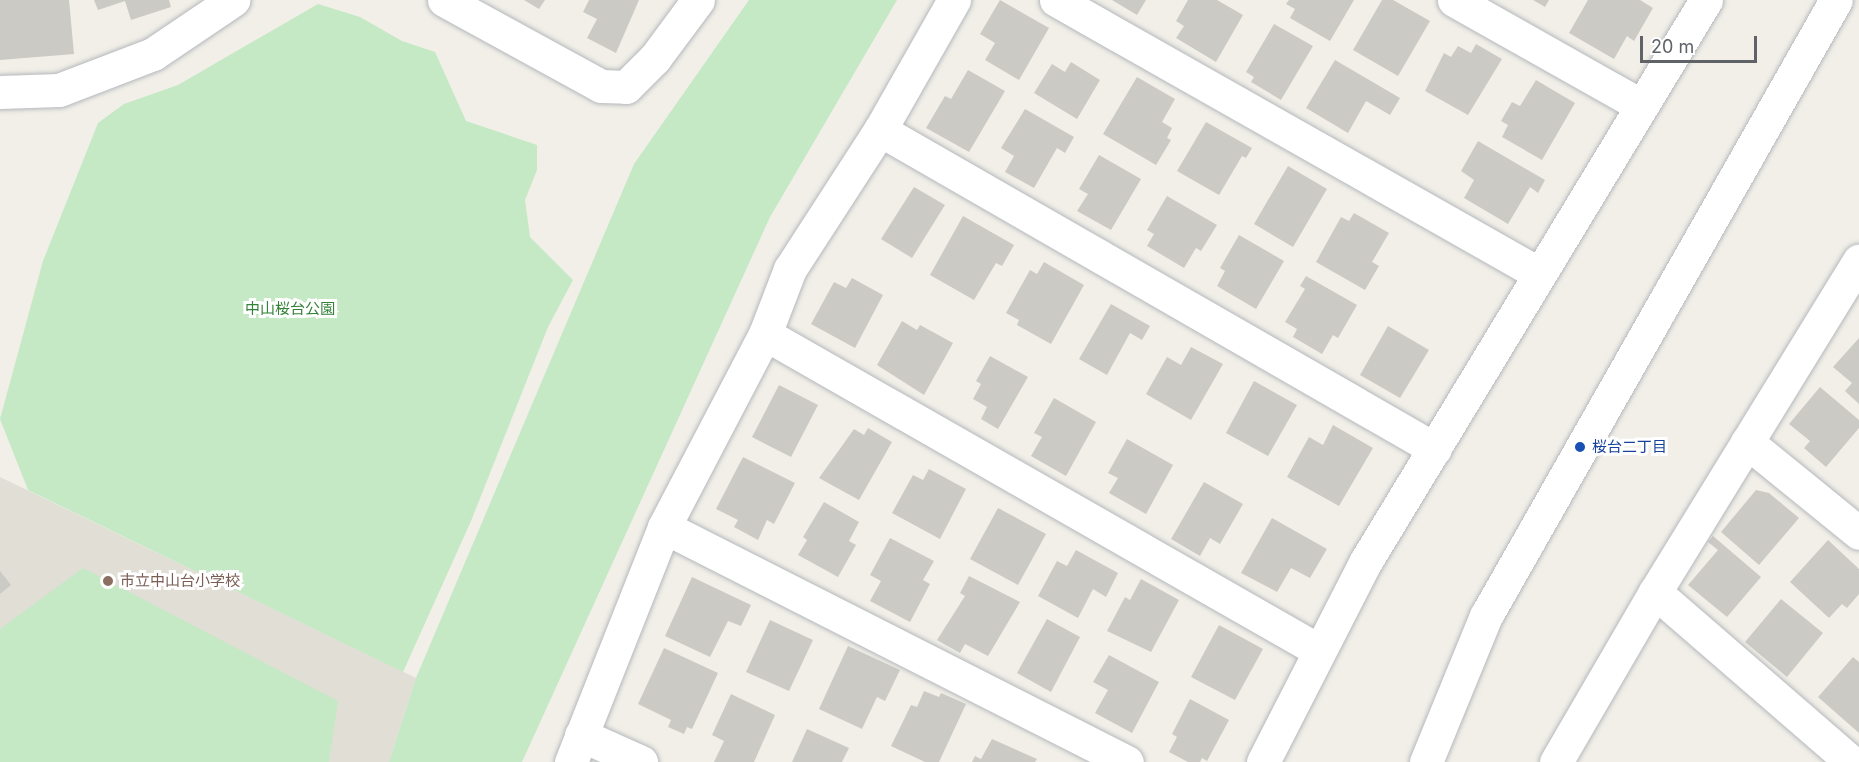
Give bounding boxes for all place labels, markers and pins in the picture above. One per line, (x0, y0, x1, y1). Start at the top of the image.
place label: 桜台二丁目 (1592, 438, 1667, 456)
marker: 桜台二丁目 (1573, 440, 1587, 454)
place label: 市立中山台小学校 (120, 572, 240, 590)
marker: 市立中山台小学校 (101, 574, 115, 588)

